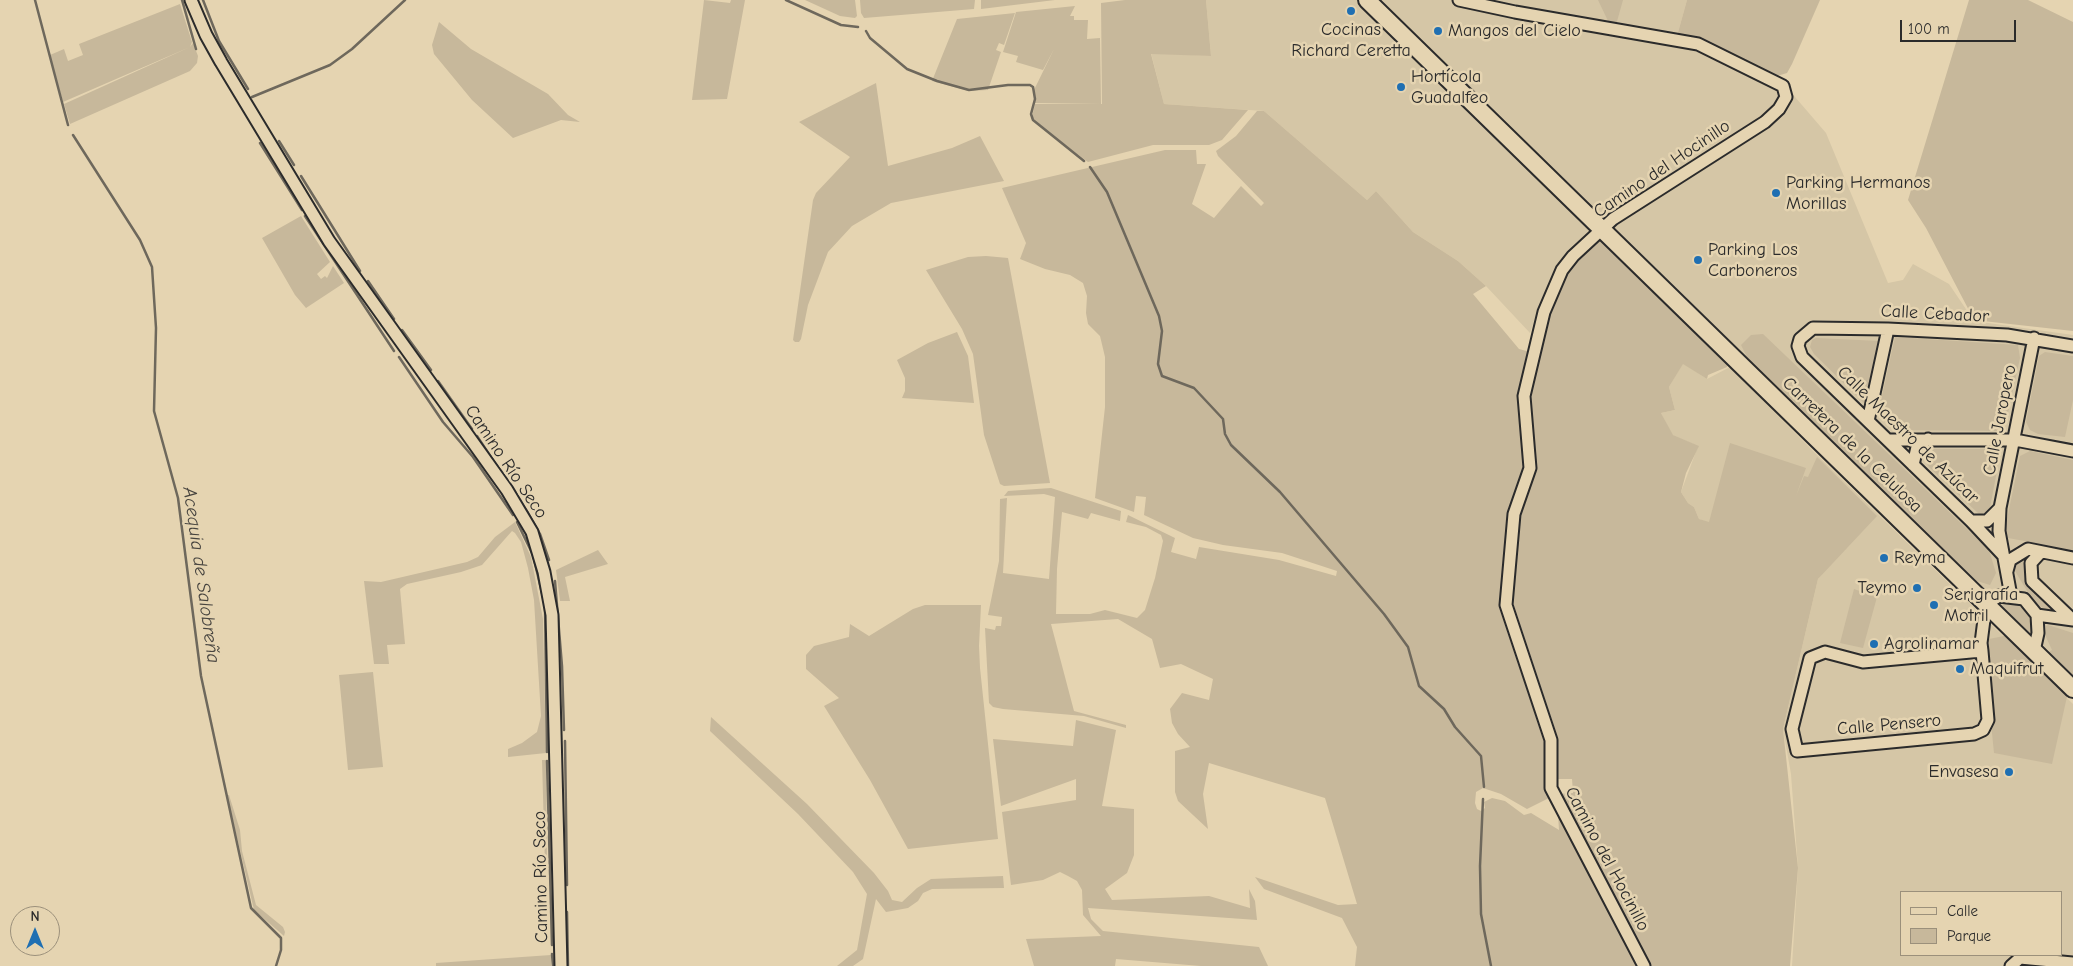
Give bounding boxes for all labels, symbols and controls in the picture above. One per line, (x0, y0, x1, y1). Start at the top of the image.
marker: Cocinas Richard Ceretta (1345, 5, 1357, 17)
scale bar (1903, 10, 2019, 42)
place label: Cocinas Richard Ceretta (1291, 19, 1411, 62)
place label: Mangos del Cielo (1448, 20, 1581, 42)
text: 100 m (1908, 20, 1950, 38)
marker: Mangos del Cielo (1432, 25, 1444, 37)
place label: Hortícola Guadalfeo (1411, 66, 1488, 108)
marker: Hortícola Guadalfeo (1395, 81, 1407, 93)
street label: Camino del Hocinillo (1590, 115, 1734, 223)
place label: Parking Hermanos Morillas (1786, 172, 1930, 214)
marker: Parking Hermanos Morillas (1770, 187, 1782, 199)
place label: Parking Los Carboneros (1708, 239, 1798, 282)
marker: Parking Los Carboneros (1692, 254, 1704, 266)
street label: Calle Cebador (1880, 300, 1990, 328)
street label: Calle Maestro de Azúcar (1833, 362, 1983, 508)
street label: Calle Jaropero (1979, 363, 2021, 477)
street label: Carretera de la Celulosa (1778, 373, 1926, 517)
street label: Camino Río Seco (460, 401, 552, 523)
water label: Acequia de Salobreña (177, 486, 225, 664)
place label: Reyma (1894, 547, 1946, 569)
marker: Reyma (1878, 552, 1890, 564)
place label: Teymo (1858, 577, 1907, 599)
marker: Teymo (1911, 582, 1923, 594)
place label: Serigrafía Motril (1944, 584, 2018, 626)
marker: Serigrafía Motril (1928, 599, 1940, 611)
place label: Agrolinamar (1884, 633, 1979, 655)
marker: Agrolinamar (1868, 638, 1880, 650)
place label: Maquifrut (1970, 658, 2043, 680)
marker: Maquifrut (1954, 663, 1966, 675)
street label: Calle Pensero (1836, 710, 1942, 740)
place label: Envasesa (1929, 761, 1999, 783)
marker: Envasesa (2003, 766, 2015, 778)
street label: Camino del Hocinillo (1560, 783, 1654, 935)
street label: Camino Río Seco (529, 811, 553, 943)
legend (1900, 891, 2063, 956)
text: Calle (1947, 902, 1978, 920)
north arrow (10, 906, 60, 956)
text: N (30, 908, 40, 925)
text: Parque (1947, 927, 1991, 945)

